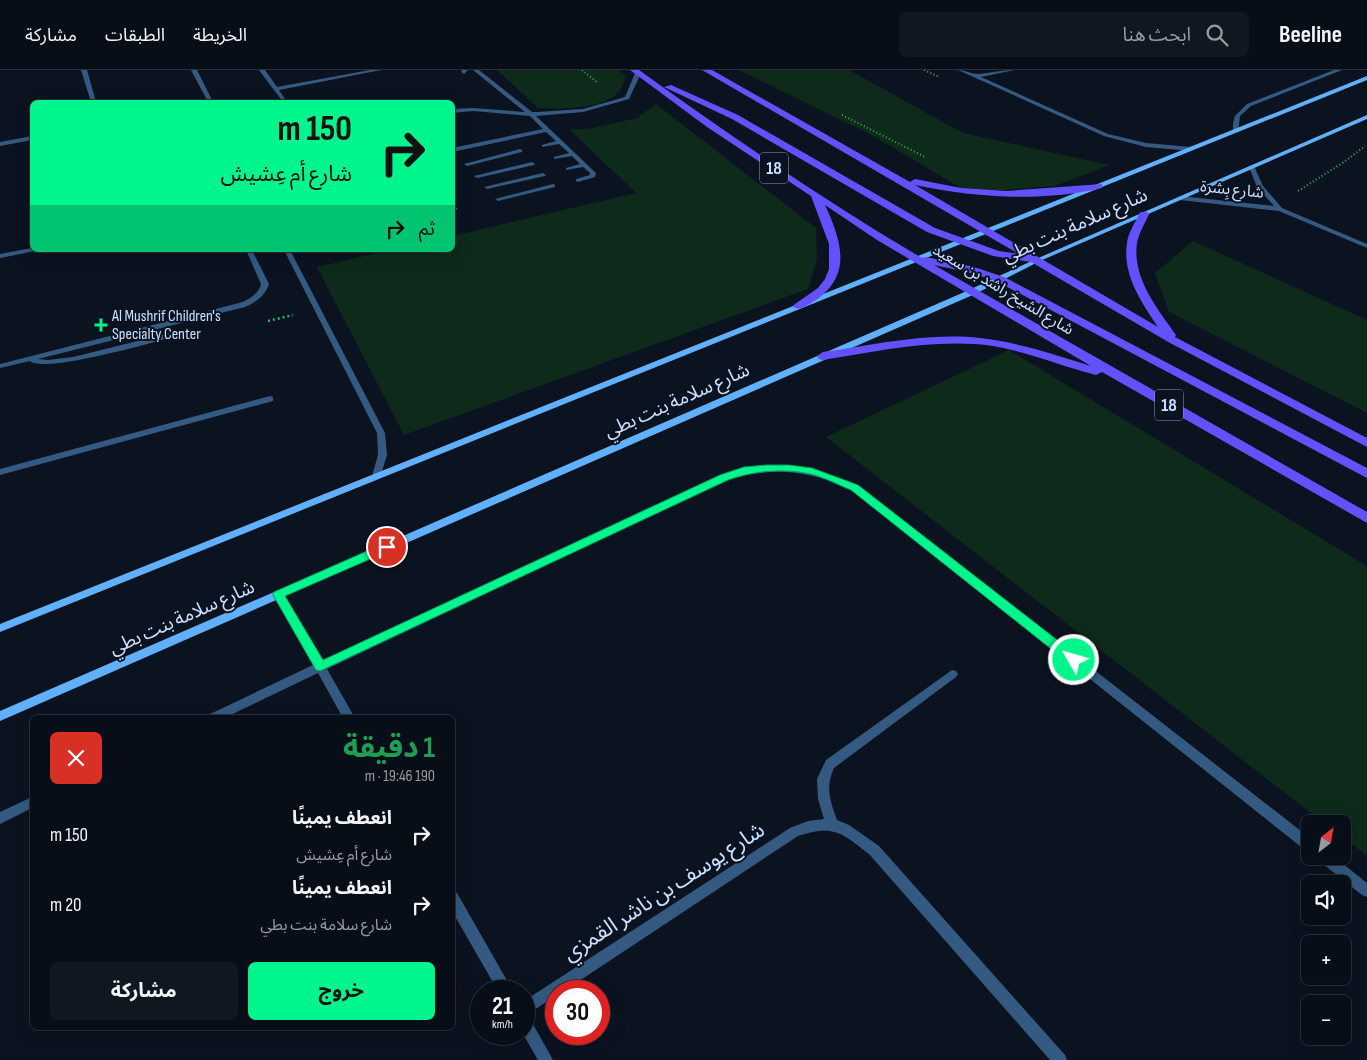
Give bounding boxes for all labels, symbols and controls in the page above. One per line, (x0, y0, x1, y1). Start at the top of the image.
search box (899, 12, 1249, 57)
text: Beeline (1279, 20, 1342, 49)
icon: search (1203, 21, 1231, 49)
text: ابحث هنا (1123, 24, 1191, 47)
text: مشاركة (25, 25, 77, 46)
text: الطبقات (105, 25, 165, 46)
text: الخريطة (193, 25, 247, 46)
text: 150 m (277, 108, 352, 151)
icon: right (370, 120, 435, 185)
road number: 18 (760, 152, 788, 184)
text: شارع أم عِشيش (220, 161, 352, 188)
street label: شارع بِشرة (1199, 177, 1265, 205)
street label: شارع سلامة بنت بطي (999, 184, 1152, 271)
icon: right (381, 215, 409, 243)
text: ثم (419, 218, 435, 241)
street label: شارع الشيخ راشد بن سعيد (928, 240, 1077, 341)
place label: Al Mushrif Children's Specialty Center (111, 307, 221, 344)
marker: Al Mushrif Children's Specialty Center (94, 318, 108, 332)
street label: شارع سلامة بنت بطي (601, 359, 754, 446)
road number: 18 (1155, 390, 1183, 420)
pin (366, 526, 408, 568)
icon: arrive (373, 533, 401, 561)
street label: شارع سلامة بنت بطي (106, 576, 259, 663)
position arrow (1047, 633, 1099, 685)
text: 1 دقيقة (343, 730, 435, 766)
button: close (50, 732, 102, 784)
text: 190 m · 19:46 (365, 767, 435, 786)
text: انعطف يمينًا (292, 807, 392, 830)
north arrow (1301, 815, 1351, 865)
map controls (1301, 815, 1351, 1045)
street label: شارع يوسف بن ناشر القمزي (558, 817, 771, 969)
icon: right (407, 821, 435, 849)
text: 150 m (50, 824, 88, 847)
text: شارع أم عِشيش (296, 846, 392, 865)
button: sound (1301, 875, 1351, 925)
text: انعطف يمينًا (292, 877, 392, 900)
icon: right (407, 891, 435, 919)
text: 20 m (50, 894, 82, 917)
text: شارع سلامة بنت بطي (260, 916, 392, 935)
button: + (1301, 935, 1351, 985)
button: مشاركة (50, 962, 238, 1020)
button: خروج (248, 962, 435, 1020)
speed limit sign: 30 (545, 980, 610, 1045)
text: 21 (492, 991, 513, 1022)
button: − (1301, 995, 1351, 1045)
text: km/h (492, 1017, 513, 1032)

